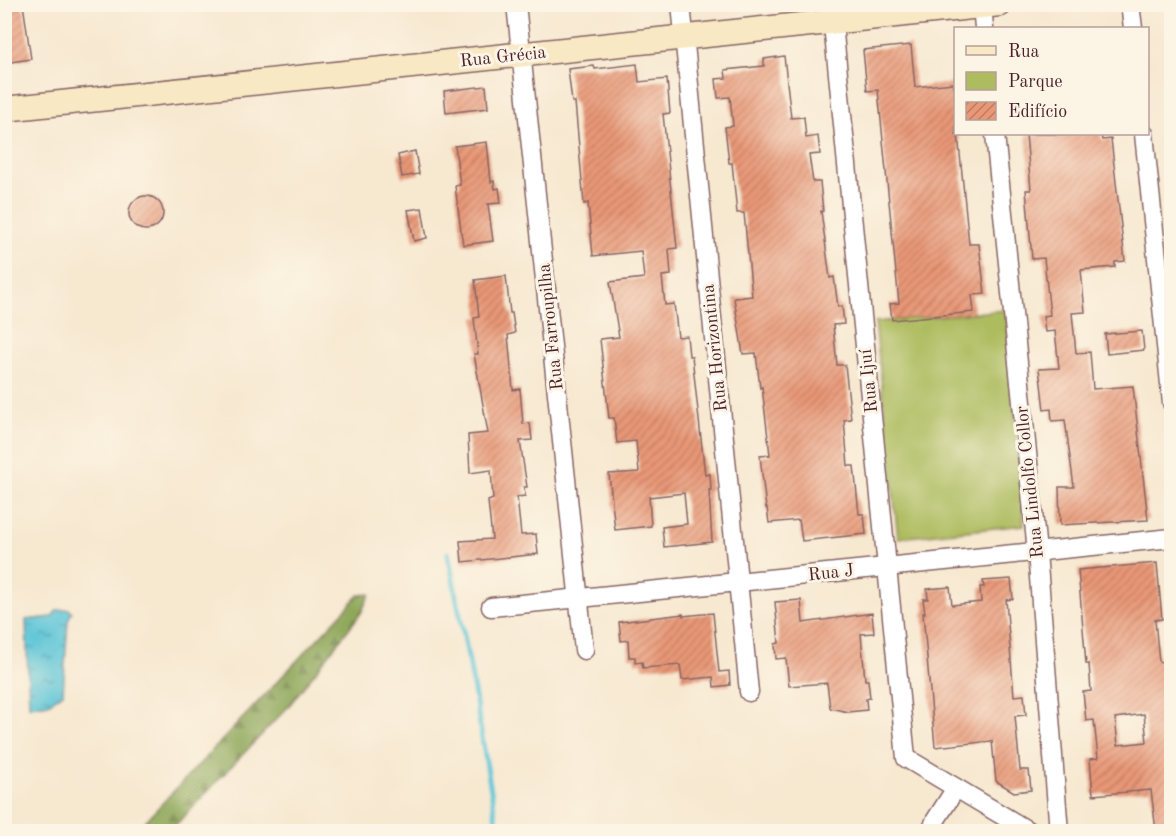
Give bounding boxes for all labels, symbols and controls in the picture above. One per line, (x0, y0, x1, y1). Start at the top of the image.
legend (954, 27, 1149, 135)
text: Rua (1008, 43, 1039, 61)
street label: Rua Grécia (459, 44, 547, 70)
text: Parque (1008, 73, 1063, 91)
text: Edifício (1008, 103, 1067, 121)
street label: Rua Farroupilha (535, 263, 567, 391)
street label: Rua Horizontina (699, 283, 731, 413)
street label: Rua Ijuí (857, 348, 881, 414)
street label: Rua Lindolfo Collor (1013, 404, 1047, 559)
street label: Rua J (807, 562, 855, 584)

